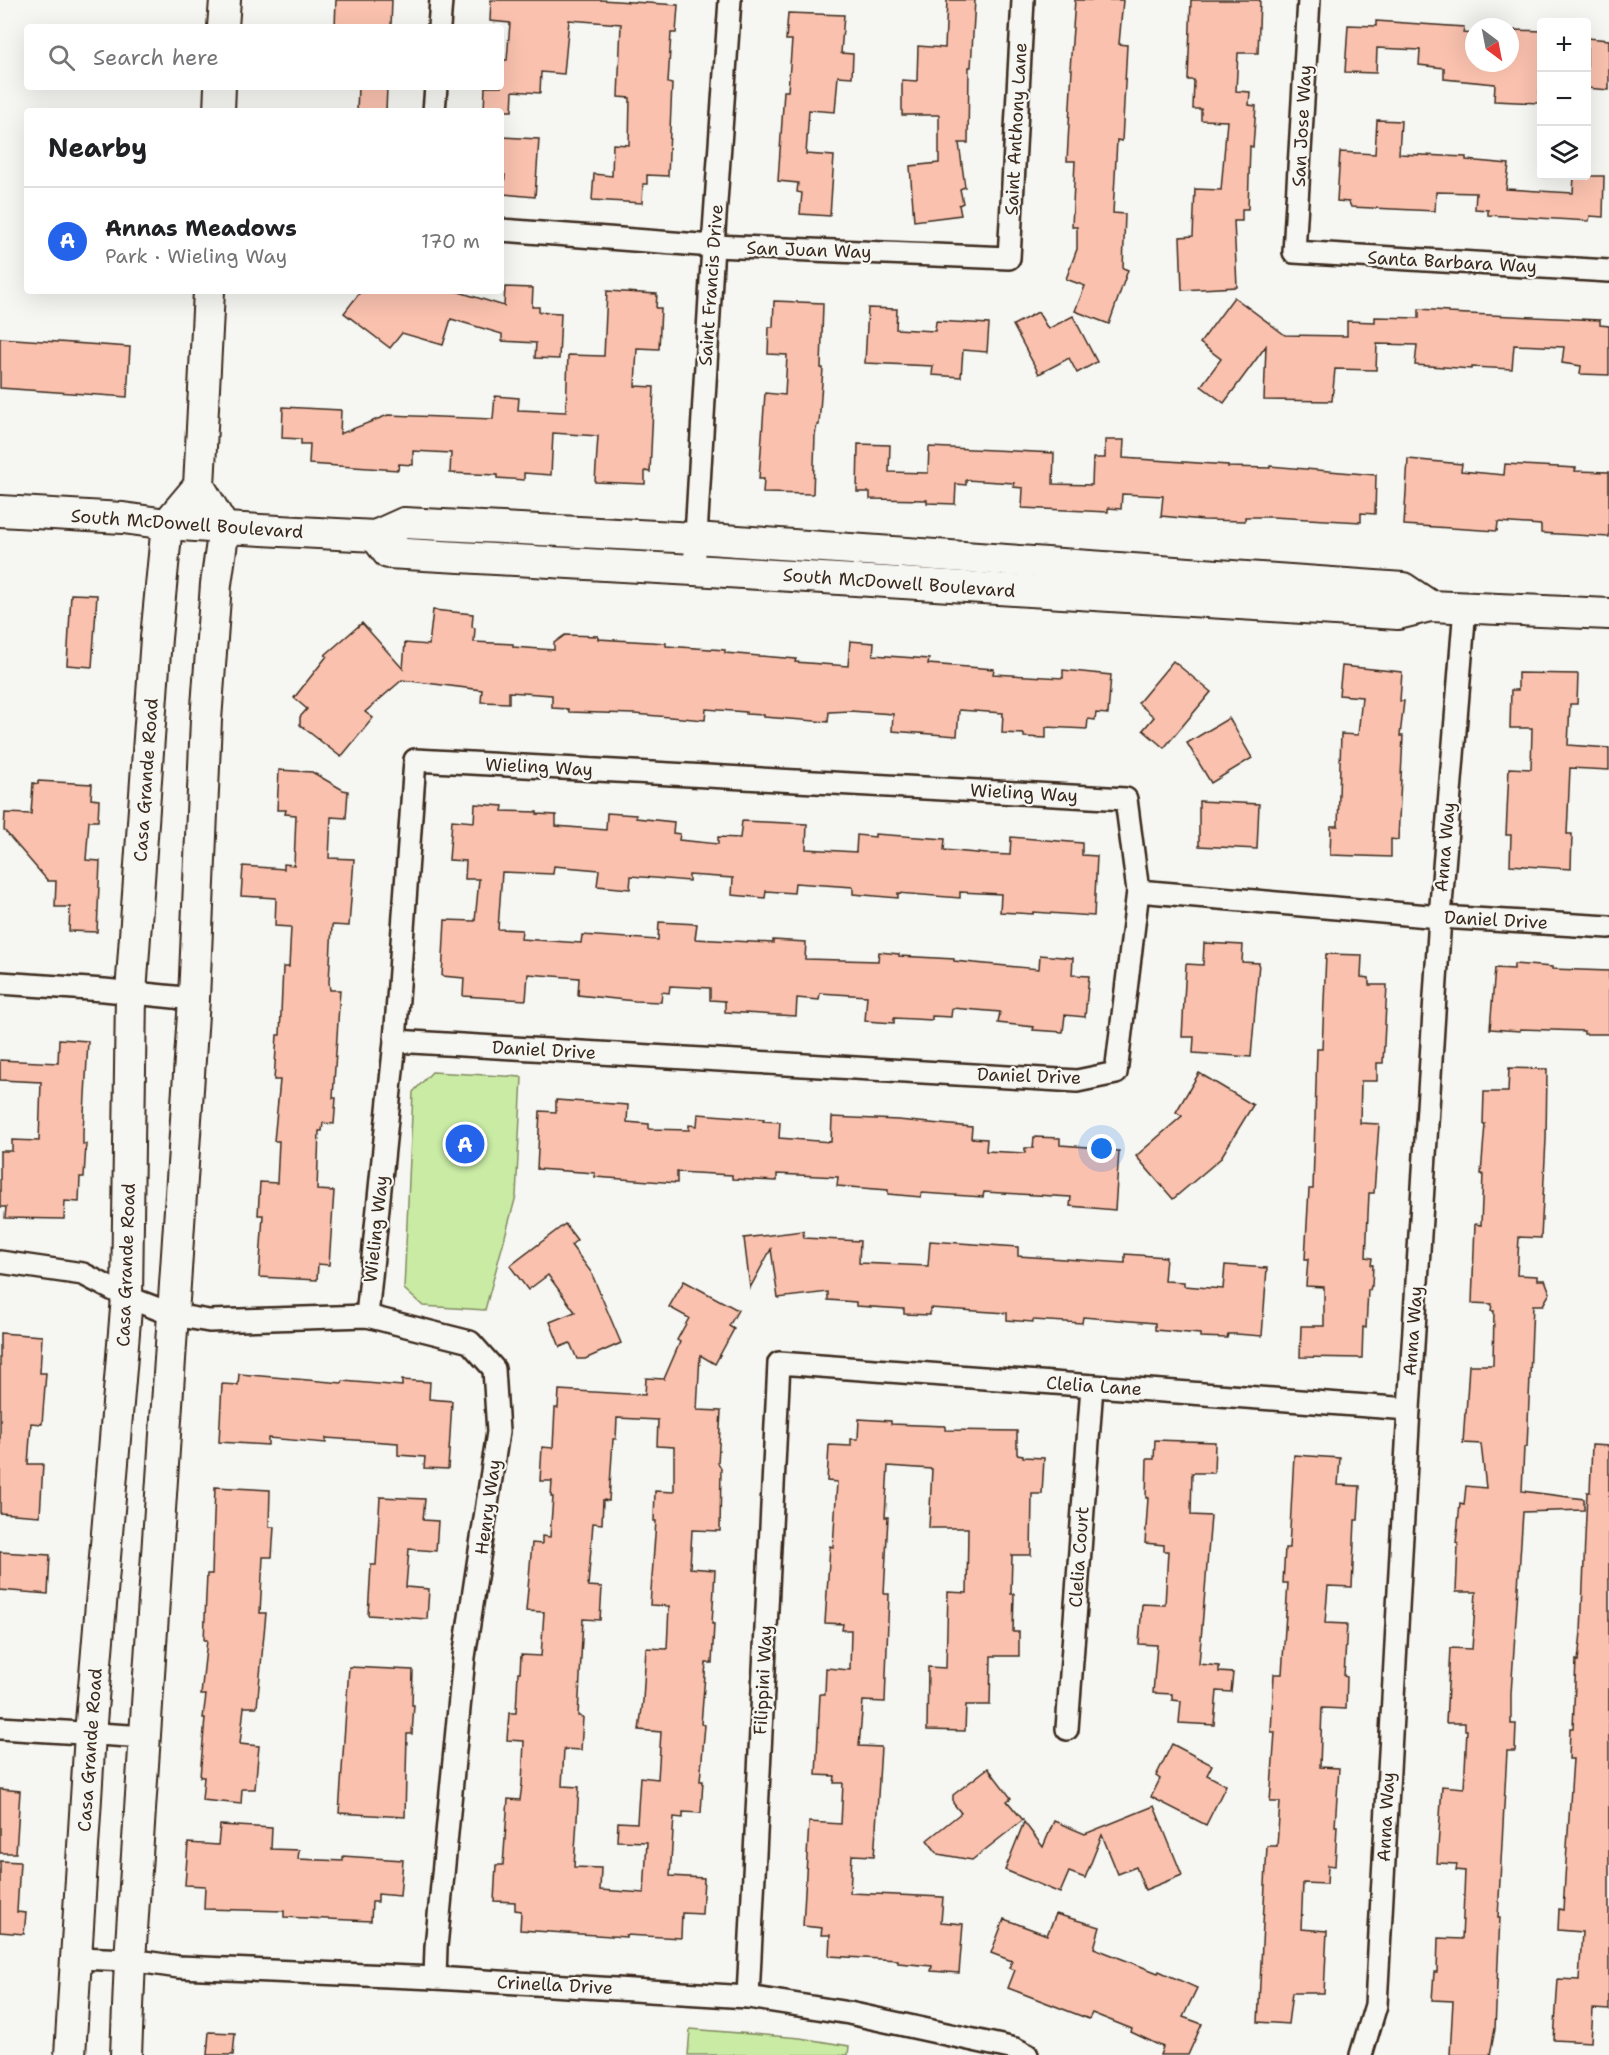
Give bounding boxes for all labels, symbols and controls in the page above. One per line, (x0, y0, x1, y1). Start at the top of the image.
north arrow (1465, 18, 1519, 72)
map controls (1537, 18, 1591, 180)
button: + (1537, 18, 1591, 72)
search box (24, 24, 504, 90)
icon: search (45, 41, 78, 74)
street label: Saint Anthony Lane (999, 42, 1033, 216)
text: Search here (93, 43, 219, 72)
street label: San Jose Way (1287, 64, 1317, 188)
button: − (1537, 72, 1591, 126)
button: layers (1537, 126, 1591, 180)
text: Nearby (48, 130, 147, 165)
street label: Saint Francis Drive (693, 203, 729, 367)
text: Annas Meadows (105, 214, 297, 243)
text: A (60, 228, 75, 254)
text: 170 m (421, 228, 480, 254)
street label: San Juan Way (746, 236, 872, 264)
text: Park · Wieling Way (105, 243, 287, 269)
street label: Santa Barbara Way (1367, 246, 1537, 278)
street label: South McDowell Boulevard (70, 504, 304, 544)
street label: South McDowell Boulevard (782, 563, 1016, 603)
street label: Casa Grande Road (128, 697, 164, 863)
street label: Wieling Way (484, 752, 594, 782)
street label: Wieling Way (969, 778, 1079, 808)
street label: Anna Way (1429, 801, 1461, 893)
street label: Daniel Drive (1443, 905, 1549, 935)
street label: Daniel Drive (491, 1035, 597, 1065)
street label: Daniel Drive (977, 1062, 1081, 1090)
pin: A (446, 1122, 484, 1166)
your location (1087, 1134, 1116, 1163)
street label: Wieling Way (358, 1174, 394, 1284)
street label: Casa Grande Road (111, 1183, 141, 1347)
street label: Anna Way (1398, 1285, 1428, 1377)
street label: Clelia Lane (1045, 1371, 1143, 1401)
street label: Henry Way (469, 1458, 507, 1556)
street label: Clelia Court (1063, 1505, 1095, 1608)
street label: Filippini Way (748, 1624, 778, 1736)
street label: Casa Grande Road (72, 1667, 108, 1833)
street label: Anna Way (1372, 1771, 1400, 1863)
street label: Crinella Drive (496, 1970, 614, 2000)

